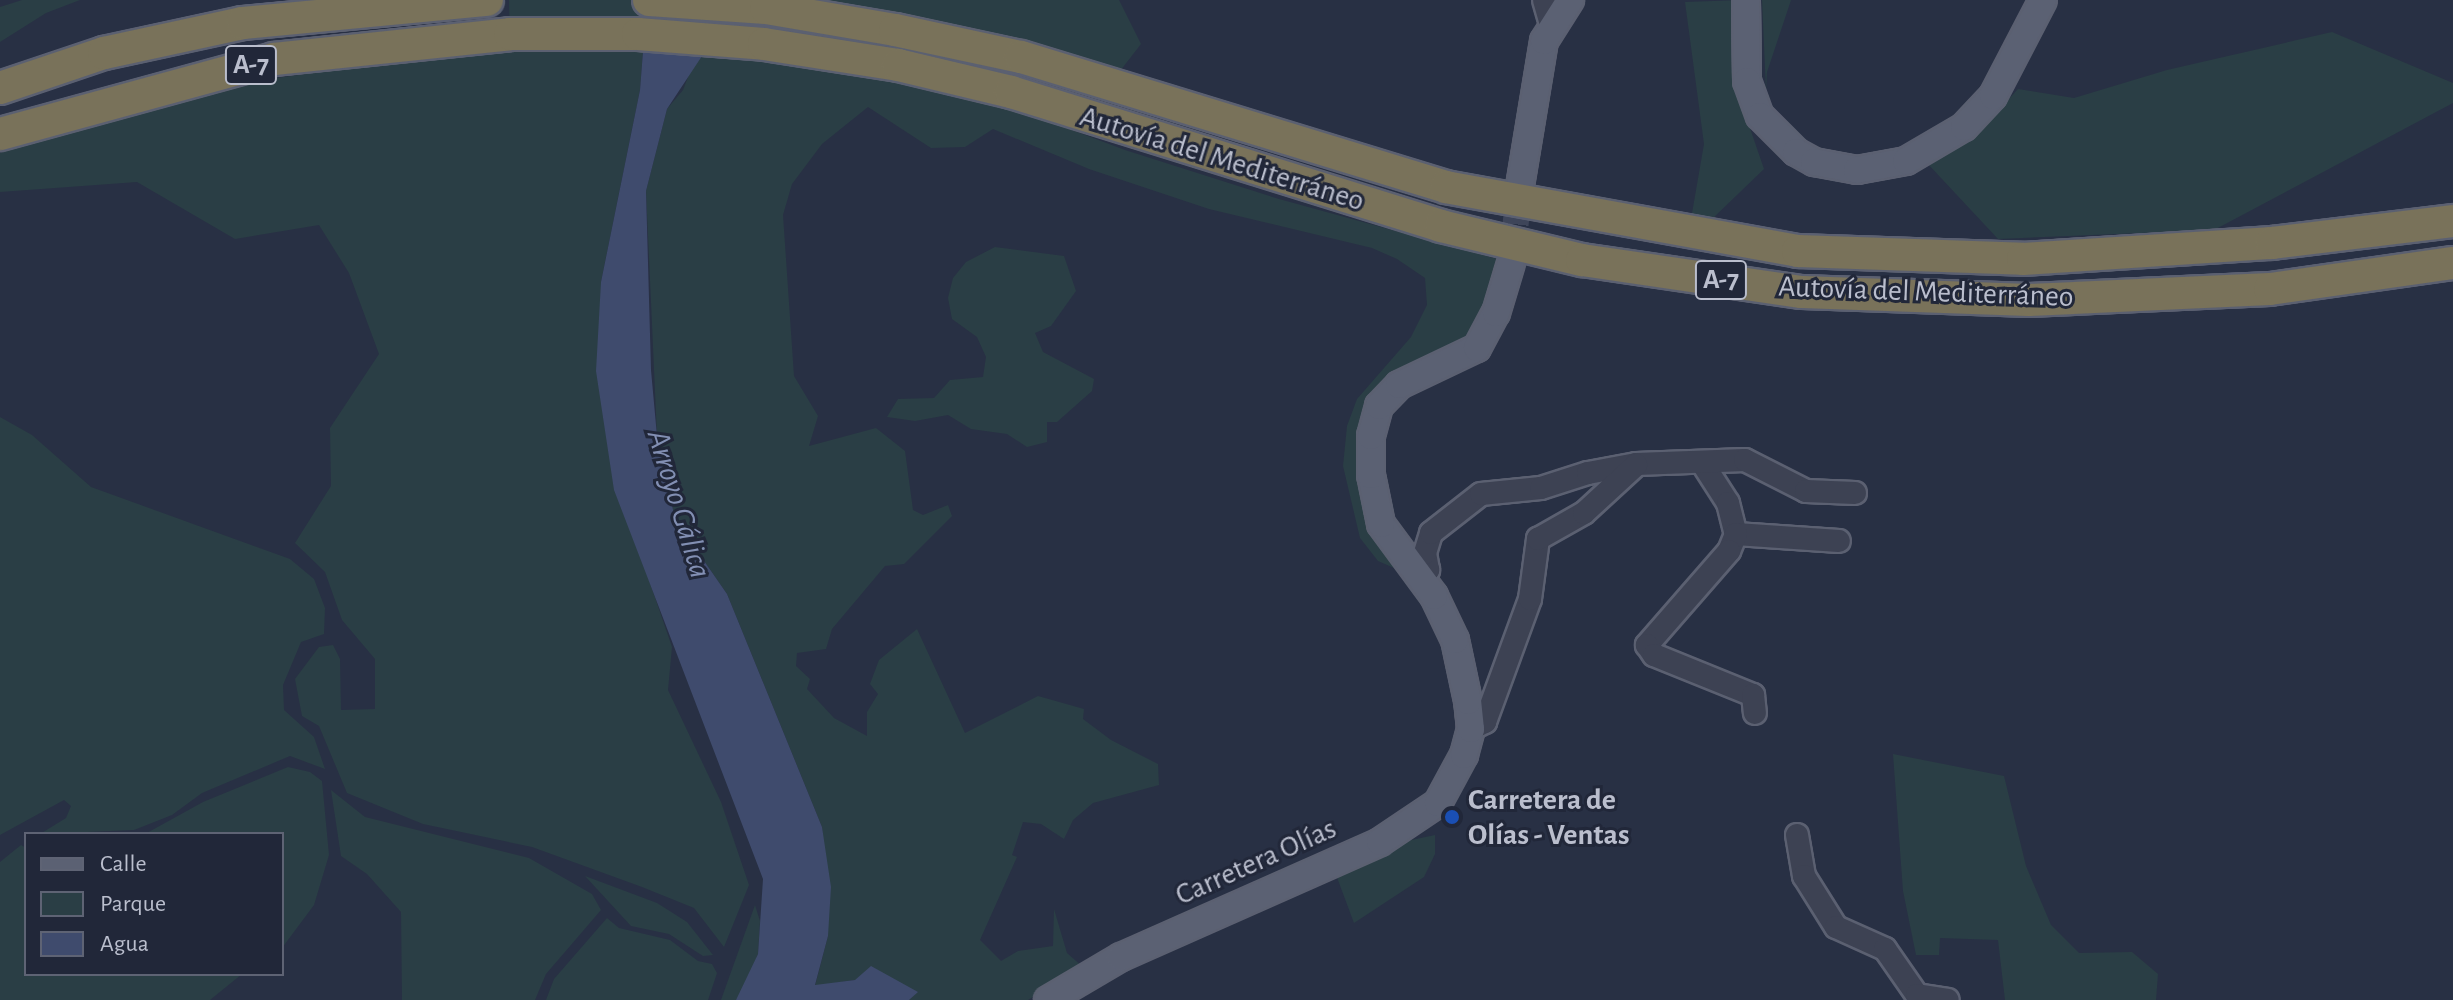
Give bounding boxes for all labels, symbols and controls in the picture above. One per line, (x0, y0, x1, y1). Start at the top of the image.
road number: A-7 (223, 41, 279, 89)
street label: Autovía del Mediterráneo (1076, 99, 1368, 219)
road number: A-7 (1693, 256, 1749, 304)
street label: Autovía del Mediterráneo (1778, 269, 2074, 315)
water label: Arroyo Gálica (638, 425, 720, 583)
place label: Carretera de Olías - Ventas (1468, 782, 1629, 852)
marker: Carretera de Olías - Ventas (1443, 808, 1461, 826)
street label: Carretera Olías (1170, 811, 1342, 913)
legend (24, 832, 284, 976)
text: Calle (100, 852, 147, 876)
text: Parque (100, 892, 166, 916)
text: Agua (100, 932, 149, 956)

